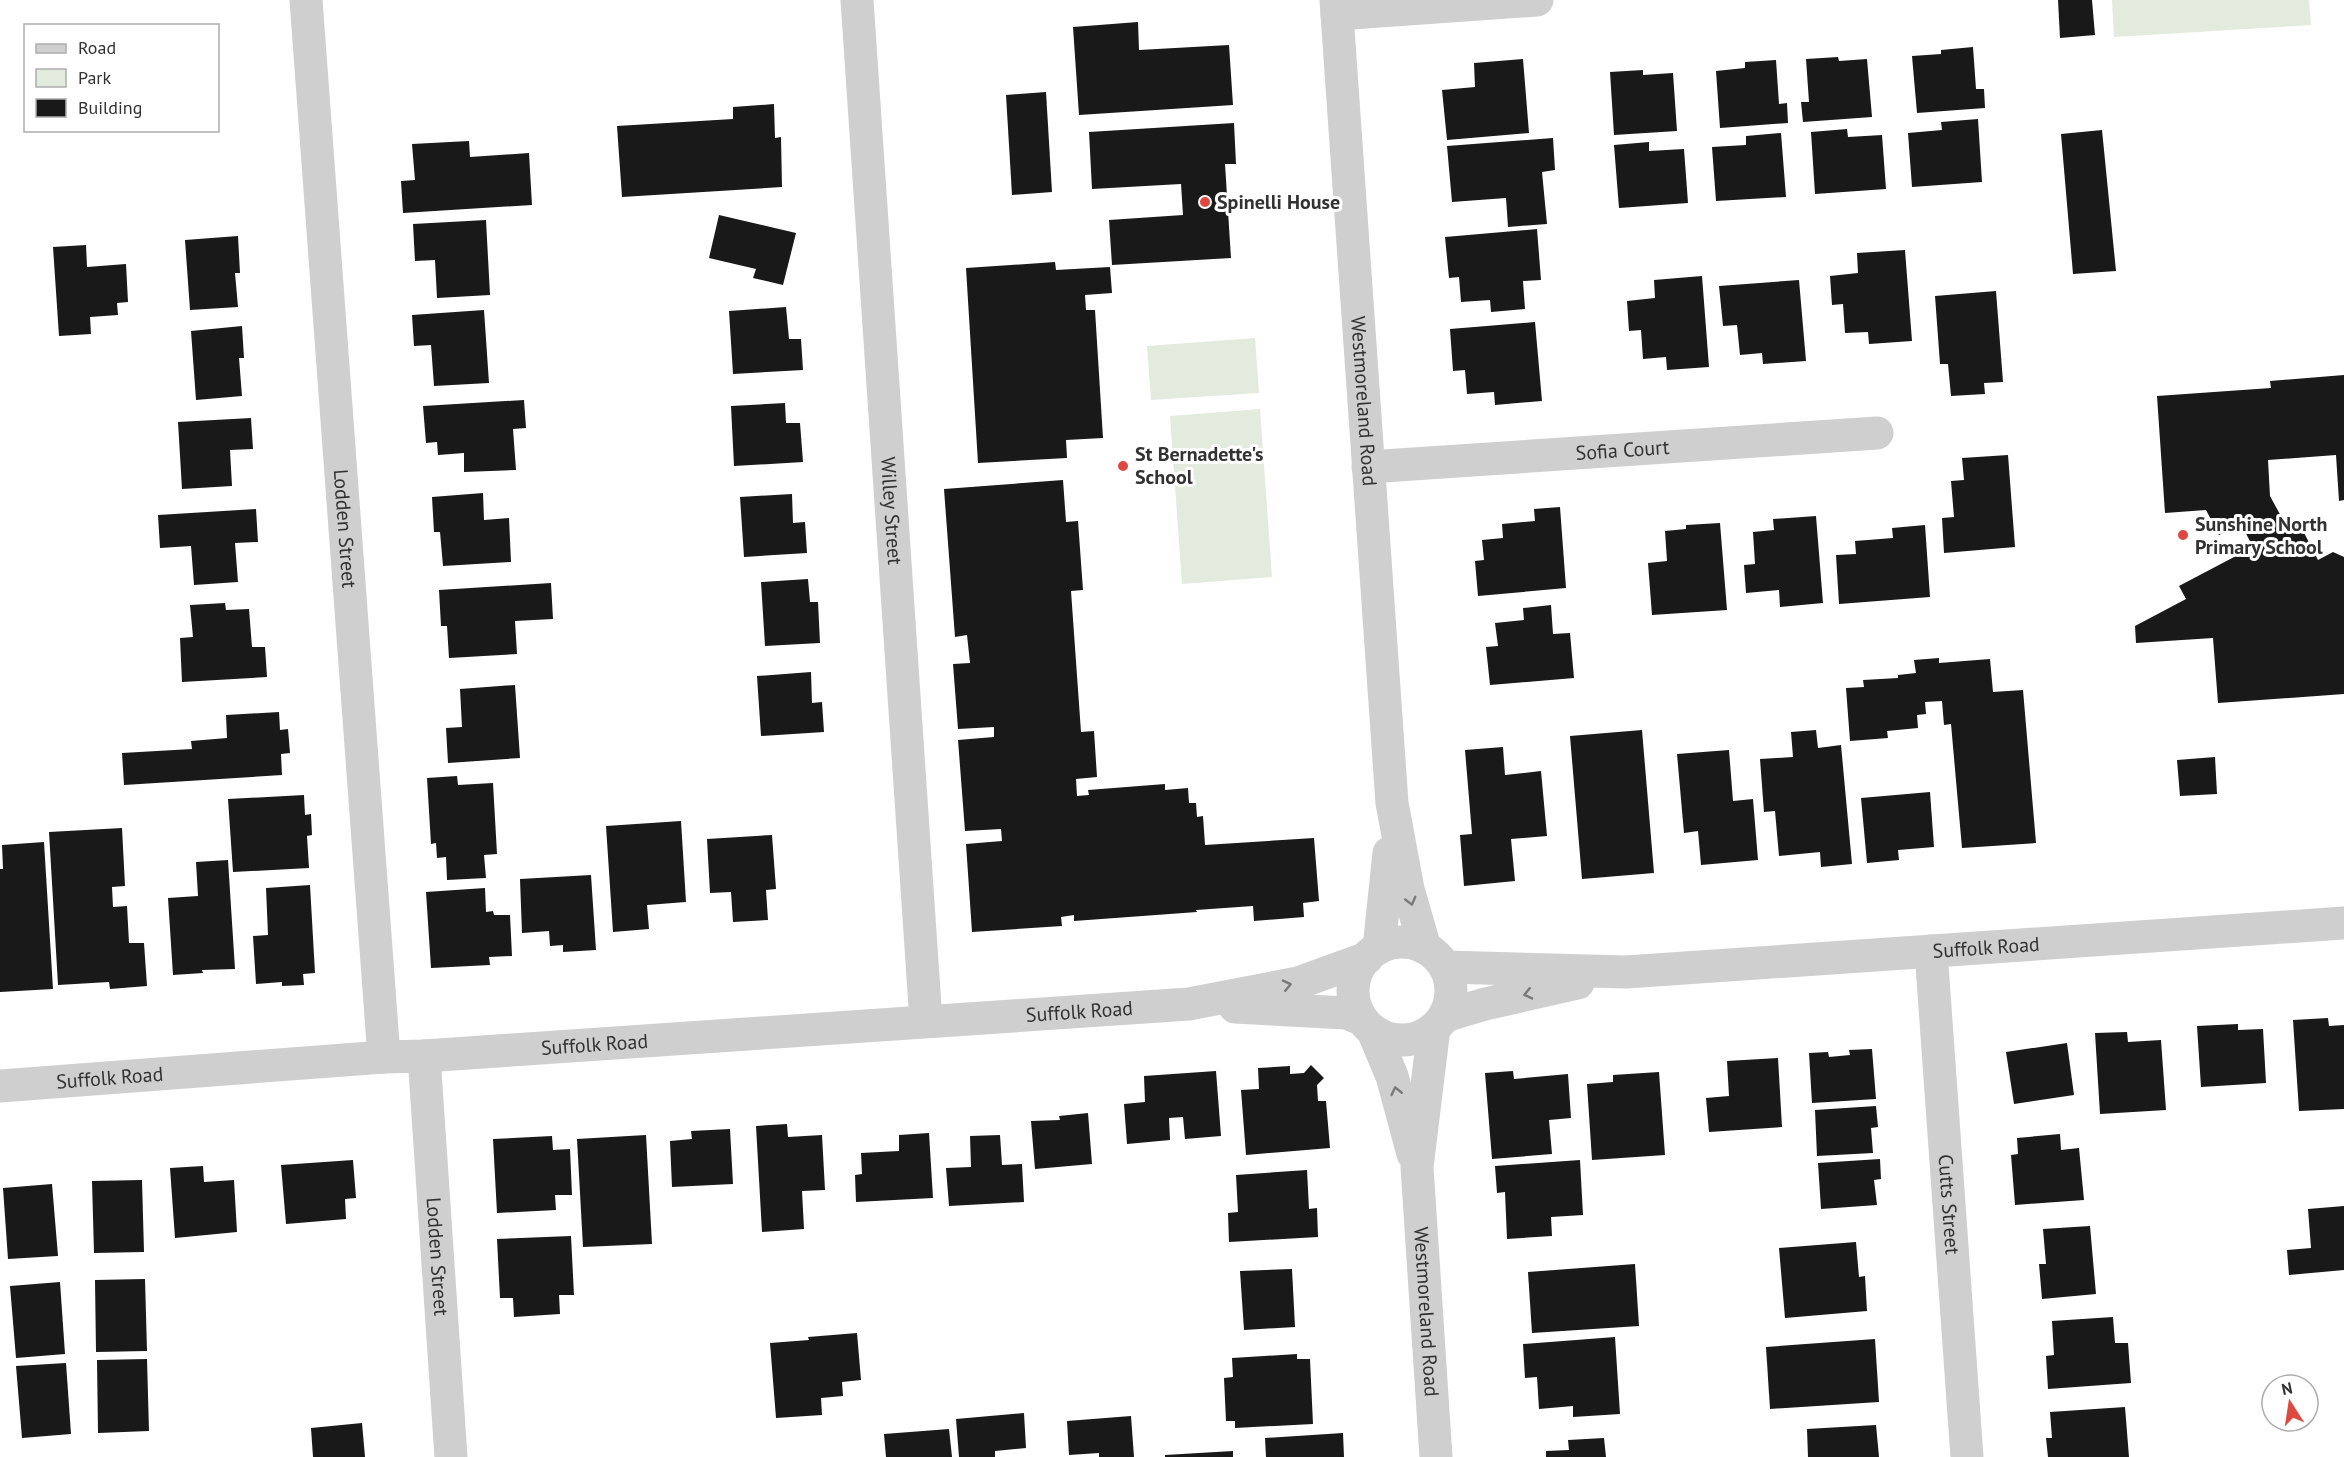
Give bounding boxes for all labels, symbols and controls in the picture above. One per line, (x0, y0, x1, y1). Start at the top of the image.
legend (24, 24, 219, 132)
text: Road (78, 36, 116, 59)
text: Park (78, 66, 111, 89)
text: Building (78, 96, 142, 119)
place label: Spinelli House (1217, 189, 1340, 215)
marker: Spinelli House (1198, 195, 1212, 209)
street label: Westmoreland Road (1345, 315, 1383, 487)
street label: Sofia Court (1575, 434, 1670, 466)
place label: St Bernadette's School (1135, 441, 1263, 490)
street label: Willey Street (875, 456, 908, 566)
marker: St Bernadette's School (1116, 459, 1130, 473)
street label: Lodden Street (328, 468, 362, 589)
place label: Sunshine North Primary School (2195, 511, 2327, 560)
marker: Sunshine North Primary School (2176, 528, 2190, 542)
one-way arrow (1404, 895, 1416, 906)
street label: Suffolk Road (1932, 931, 2040, 964)
one-way arrow (1282, 979, 1292, 992)
one-way arrow (1524, 987, 1534, 1000)
street label: Suffolk Road (1025, 995, 1134, 1028)
street label: Suffolk Road (540, 1028, 649, 1061)
street label: Suffolk Road (55, 1061, 164, 1095)
one-way arrow (1390, 1086, 1403, 1096)
street label: Cutts Street (1932, 1153, 1966, 1256)
street label: Lodden Street (421, 1196, 454, 1317)
street label: Westmoreland Road (1408, 1226, 1445, 1397)
north arrow (2260, 1373, 2320, 1433)
text: N (2280, 1377, 2294, 1399)

